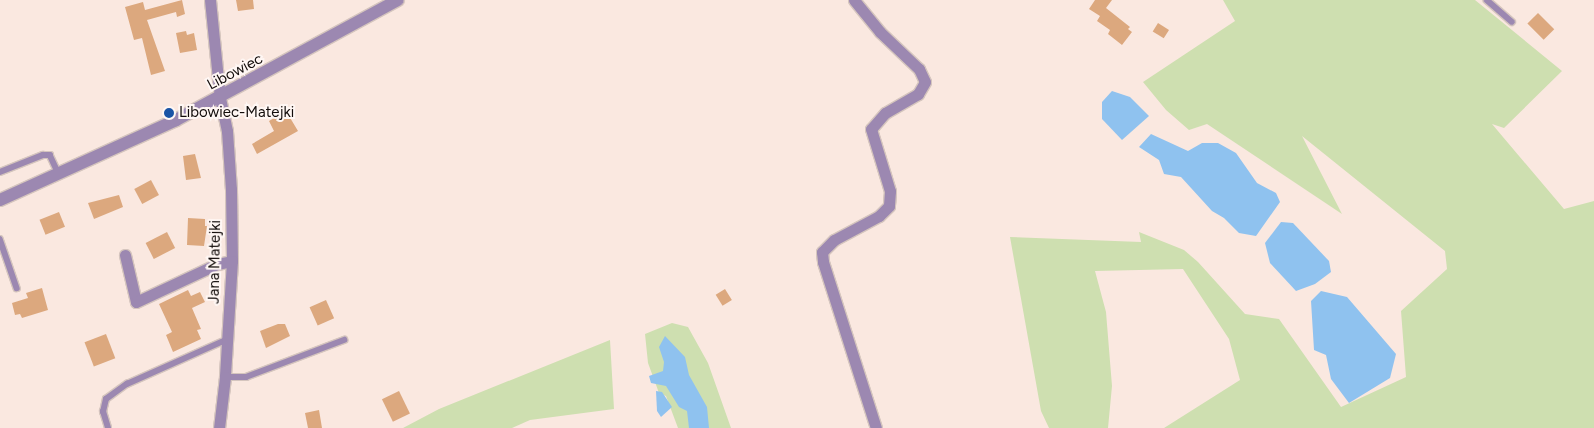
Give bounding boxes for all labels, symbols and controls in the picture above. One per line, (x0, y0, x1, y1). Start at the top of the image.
street label: Libowiec (204, 50, 266, 94)
place label: Libowiec-Matejki (179, 104, 294, 122)
marker: Libowiec-Matejki (163, 107, 175, 119)
street label: Jana Matejki (205, 220, 225, 304)

